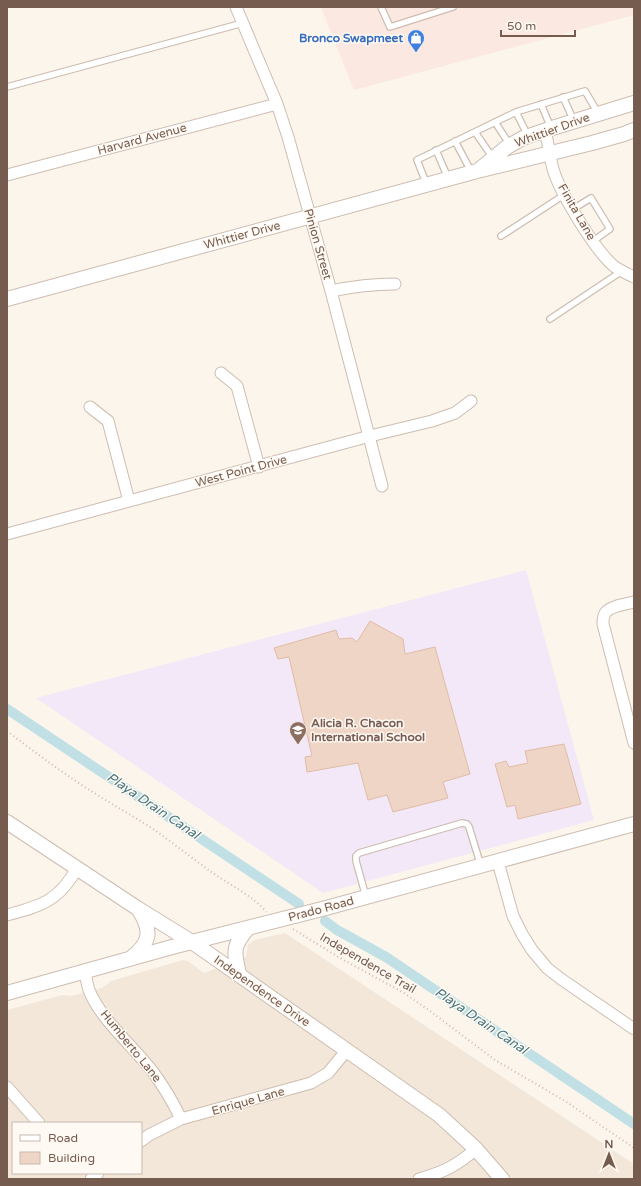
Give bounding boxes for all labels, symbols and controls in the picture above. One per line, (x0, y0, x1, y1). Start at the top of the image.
scale bar (501, 12, 575, 38)
text: 50 m (507, 19, 536, 33)
shop icon: Bronco Swapmeet (406, 28, 426, 53)
place label: Bronco Swapmeet (299, 31, 403, 46)
street label: Whittier Drive (513, 110, 592, 150)
street label: Harvard Avenue (96, 120, 188, 158)
street label: Finita Lane (555, 181, 599, 243)
street label: Pinion Street (301, 207, 335, 282)
street label: Whittier Drive (202, 218, 282, 252)
street label: West Point Drive (194, 452, 289, 490)
place label: Alicia R. Chacon International School (311, 716, 425, 744)
school or university icon: Alicia R. Chacon International School (288, 720, 308, 745)
water label: Playa Drain Canal (104, 769, 204, 844)
street label: Prado Road (287, 894, 355, 924)
street label: Independence Trail (318, 930, 418, 996)
street label: Independence Drive (211, 953, 313, 1030)
water label: Playa Drain Canal (432, 984, 532, 1059)
street label: Humberto Lane (98, 1007, 165, 1085)
street label: Enrique Lane (210, 1084, 286, 1118)
legend (12, 1122, 142, 1174)
text: Road (48, 1131, 78, 1145)
north arrow (589, 1134, 629, 1174)
text: N (605, 1138, 613, 1151)
text: Building (48, 1151, 95, 1165)

